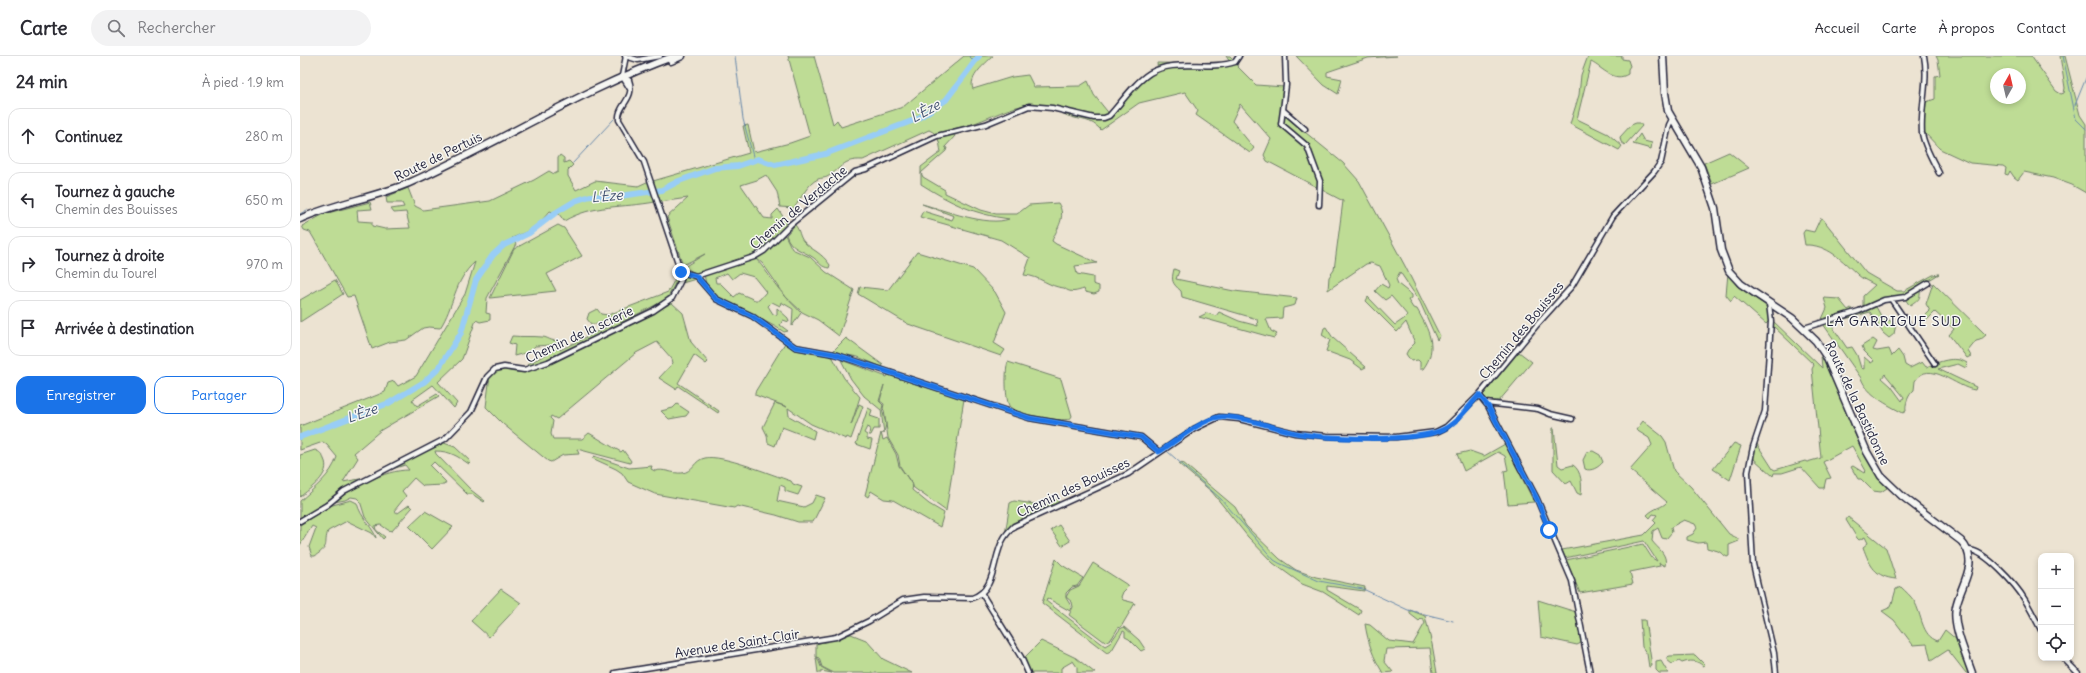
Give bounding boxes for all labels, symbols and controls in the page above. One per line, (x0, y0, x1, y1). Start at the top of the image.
search box (91, 10, 371, 46)
text: Carte (20, 16, 67, 40)
icon: search (105, 17, 127, 39)
text: Rechercher (137, 18, 216, 37)
text: Accueil (1815, 19, 1860, 37)
text: Carte (1882, 19, 1917, 37)
text: À propos (1939, 19, 1995, 37)
text: Contact (2017, 19, 2066, 37)
north arrow (1990, 68, 2026, 104)
text: 24 min (16, 71, 67, 93)
text: À pied · 1.9 km (202, 74, 284, 91)
water label: L'Èze (907, 95, 944, 126)
icon: ahead (17, 125, 39, 147)
text: Continuez (55, 127, 123, 146)
text: 280 m (245, 128, 283, 145)
street label: Route de Pertuis (392, 128, 485, 185)
street label: Chemin de Verdache (746, 162, 850, 253)
text: Tournez à gauche (55, 182, 175, 201)
water label: L'Èze (591, 186, 625, 206)
icon: left (17, 189, 39, 211)
text: 650 m (245, 192, 283, 209)
text: Chemin des Bouisses (55, 201, 178, 218)
text: Tournez à droite (55, 246, 164, 265)
icon: right (17, 253, 39, 275)
text: 970 m (246, 256, 283, 273)
route end (672, 263, 690, 281)
text: Chemin du Tourel (55, 265, 157, 282)
street label: Chemin des Bouisses (1475, 278, 1567, 383)
street label: Chemin de la scierie (523, 302, 636, 367)
district label: LA GARRIGUE SUD (1826, 312, 1962, 330)
icon: arrive (17, 317, 39, 339)
text: Arrivée à destination (55, 319, 194, 338)
street label: Route de la Bastidonne (1821, 339, 1894, 468)
button: Enregistrer (16, 376, 146, 414)
button: Partager (154, 376, 284, 414)
water label: L'Èze (344, 399, 381, 427)
street label: Chemin des Bouisses (1014, 454, 1132, 521)
route start (1540, 521, 1558, 539)
map controls (2038, 553, 2074, 661)
button: + (2038, 553, 2074, 589)
button: − (2038, 589, 2074, 625)
street label: Avenue de Saint-Clair (673, 625, 801, 662)
button: locate (2038, 625, 2074, 661)

